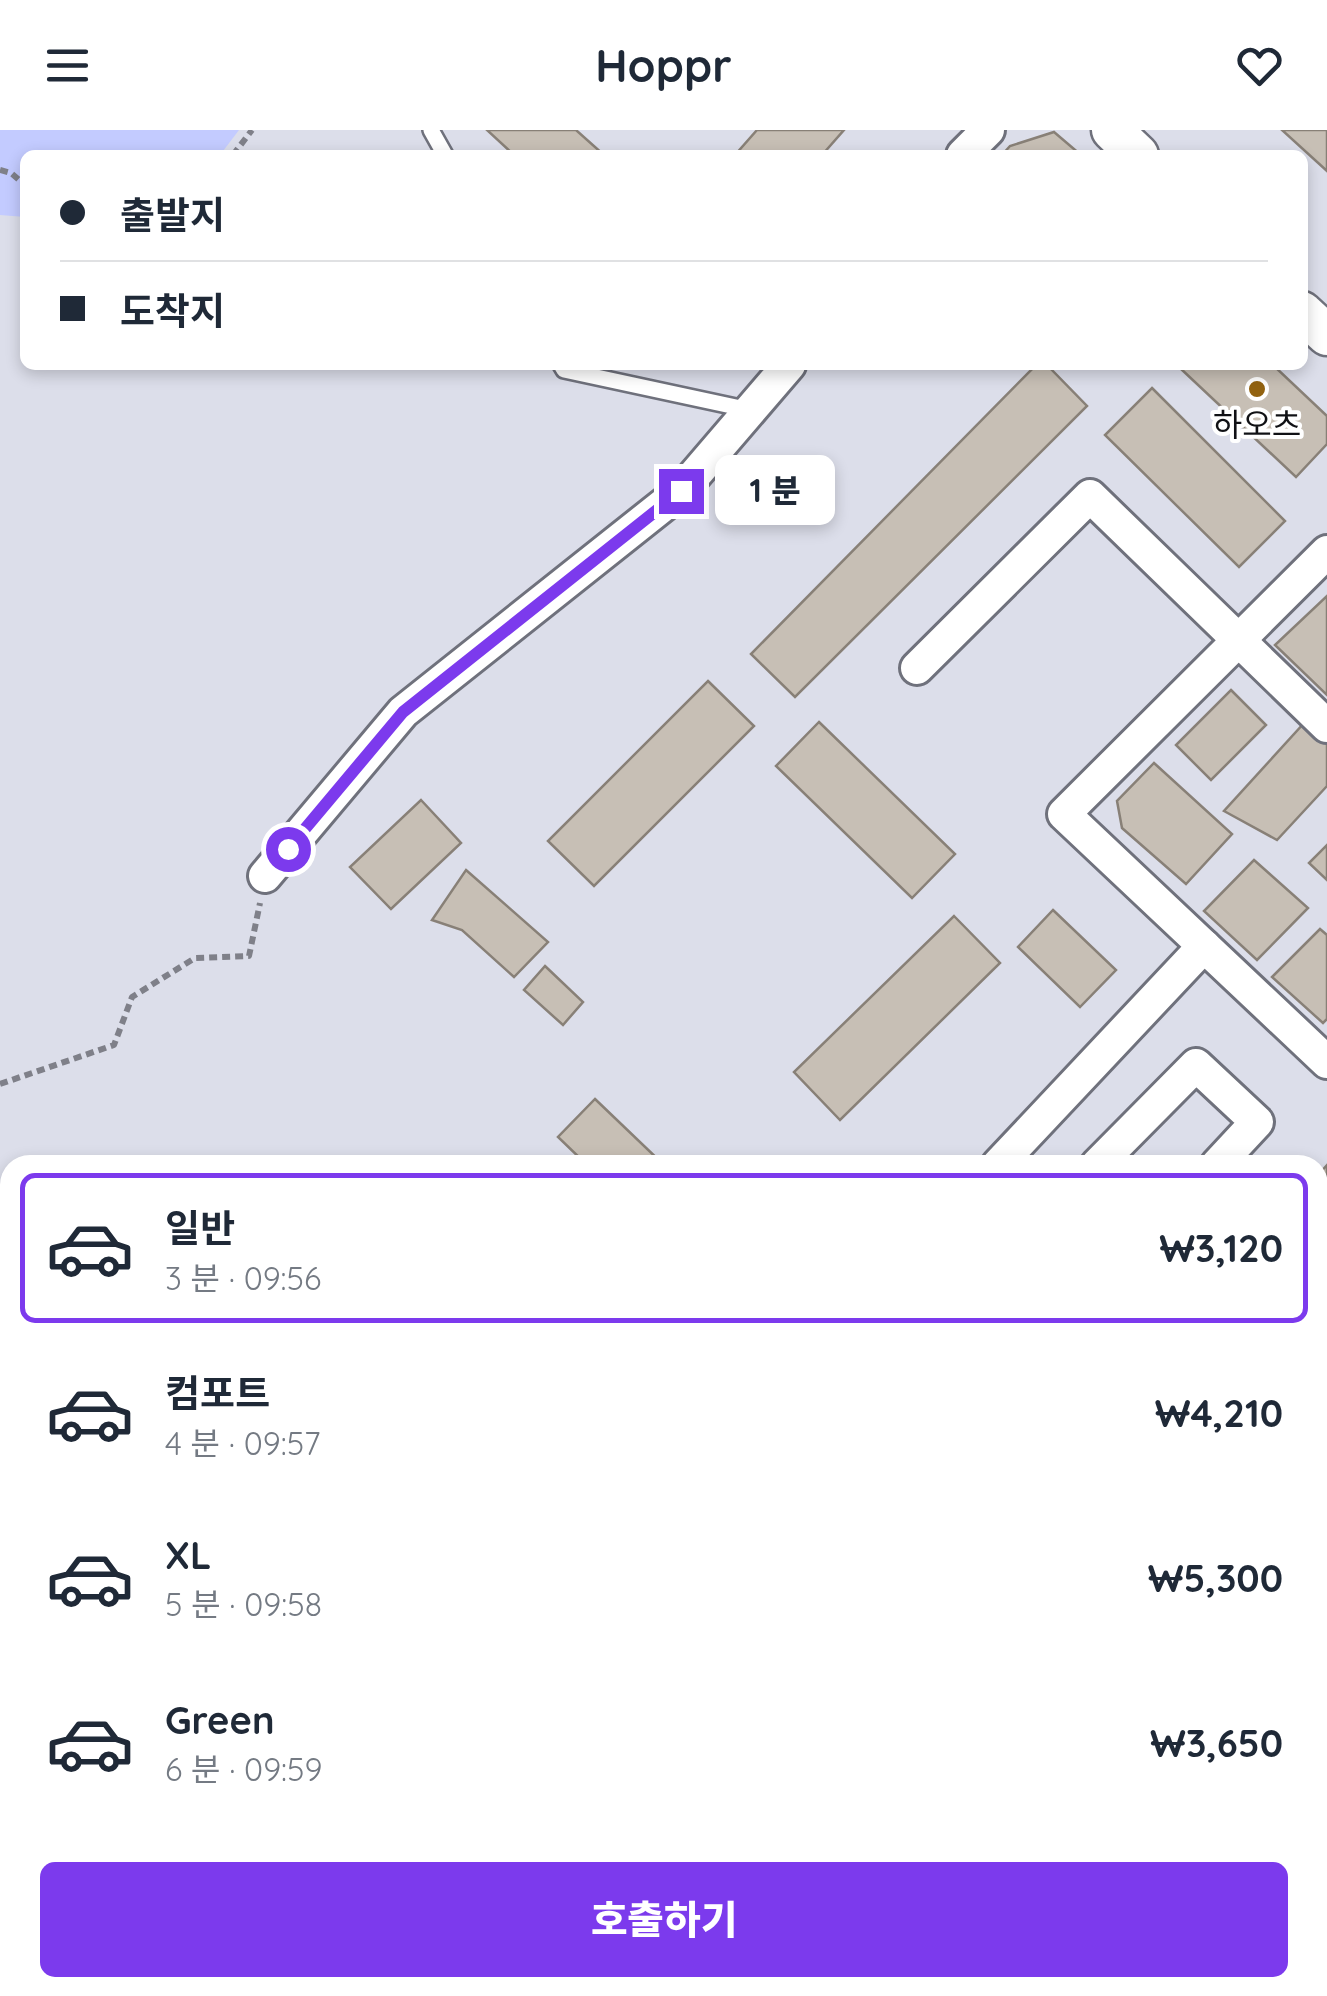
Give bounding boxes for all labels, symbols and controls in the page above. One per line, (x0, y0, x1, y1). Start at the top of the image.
text: Hoppr (595, 37, 732, 93)
icon: menu (40, 38, 95, 93)
icon: heart (1232, 38, 1287, 93)
text: 출발지 (120, 191, 225, 239)
text: 도착지 (120, 287, 225, 335)
marker: 하오츠 (1246, 378, 1268, 400)
place label: 하오츠 (1213, 404, 1301, 444)
callout: 1 분 (716, 456, 836, 526)
route end (659, 469, 704, 514)
text: 1 분 (750, 470, 800, 510)
route start (266, 827, 311, 872)
icon: car (45, 1203, 135, 1293)
text: 일반 (165, 1204, 235, 1252)
text: ₩3,120 (1159, 1224, 1283, 1272)
text: 3 분 · 09:56 (165, 1258, 321, 1298)
icon: car (45, 1368, 135, 1458)
text: 컴포트 (165, 1369, 270, 1417)
text: ₩4,210 (1155, 1389, 1283, 1437)
text: 4 분 · 09:57 (165, 1423, 321, 1463)
text: XL (165, 1531, 211, 1579)
icon: car (45, 1533, 135, 1623)
text: ₩5,300 (1148, 1554, 1283, 1602)
text: 5 분 · 09:58 (165, 1584, 322, 1624)
text: Green (165, 1696, 275, 1744)
icon: car (45, 1698, 135, 1788)
text: ₩3,650 (1150, 1719, 1283, 1767)
text: 6 분 · 09:59 (165, 1749, 322, 1789)
button: 호출하기 (40, 1862, 1288, 1977)

